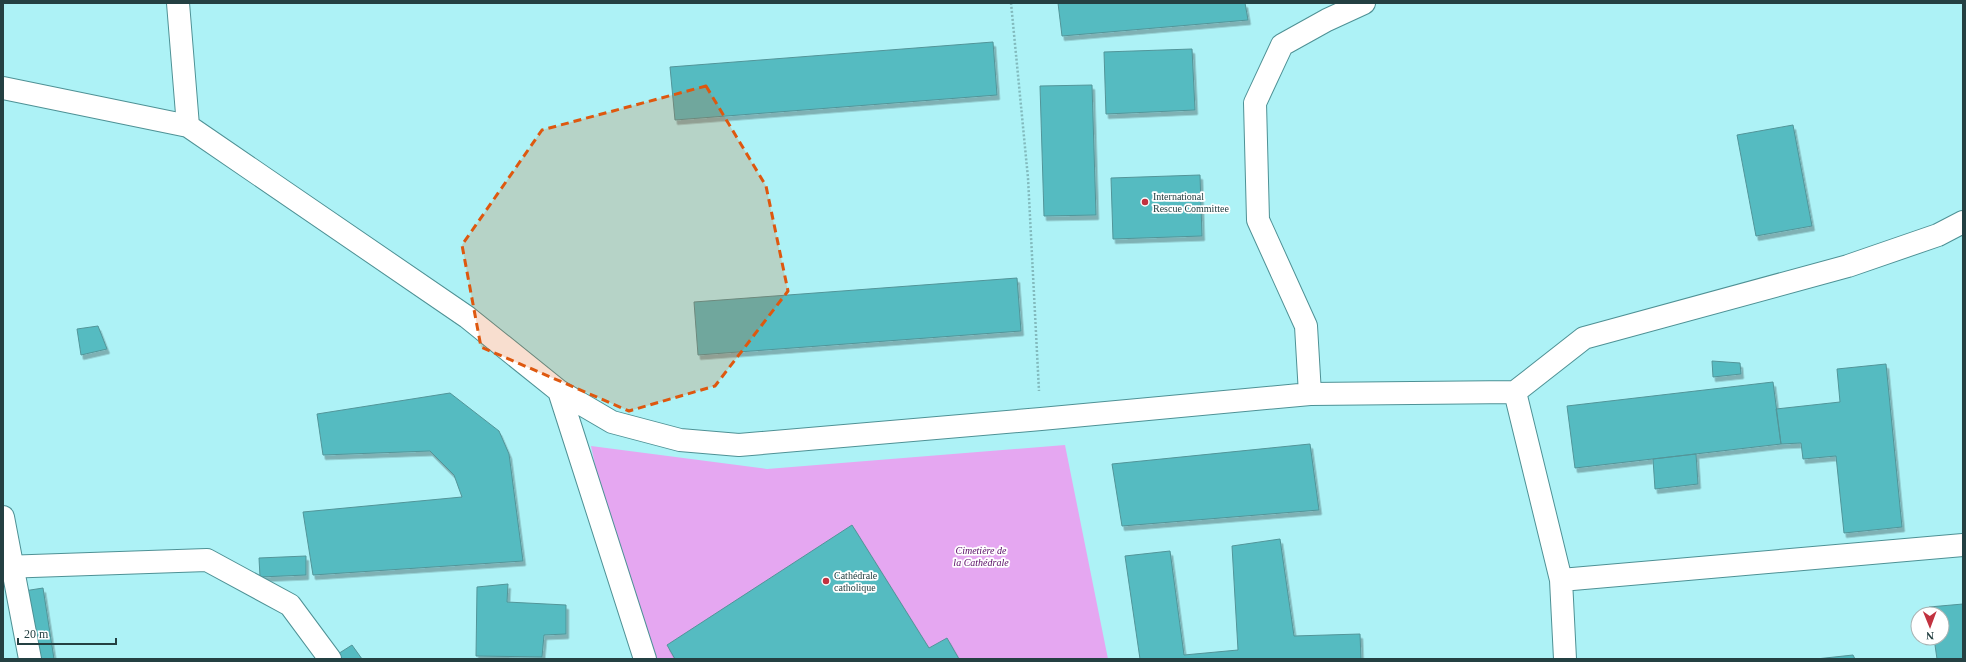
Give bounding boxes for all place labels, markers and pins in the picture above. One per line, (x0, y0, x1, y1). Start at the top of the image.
place label: International Rescue Committee (1153, 191, 1229, 214)
marker: International Rescue Committee (1140, 197, 1150, 207)
place label: Cathédrale catholique (834, 570, 878, 593)
marker: Cathédrale catholique (821, 576, 831, 586)

